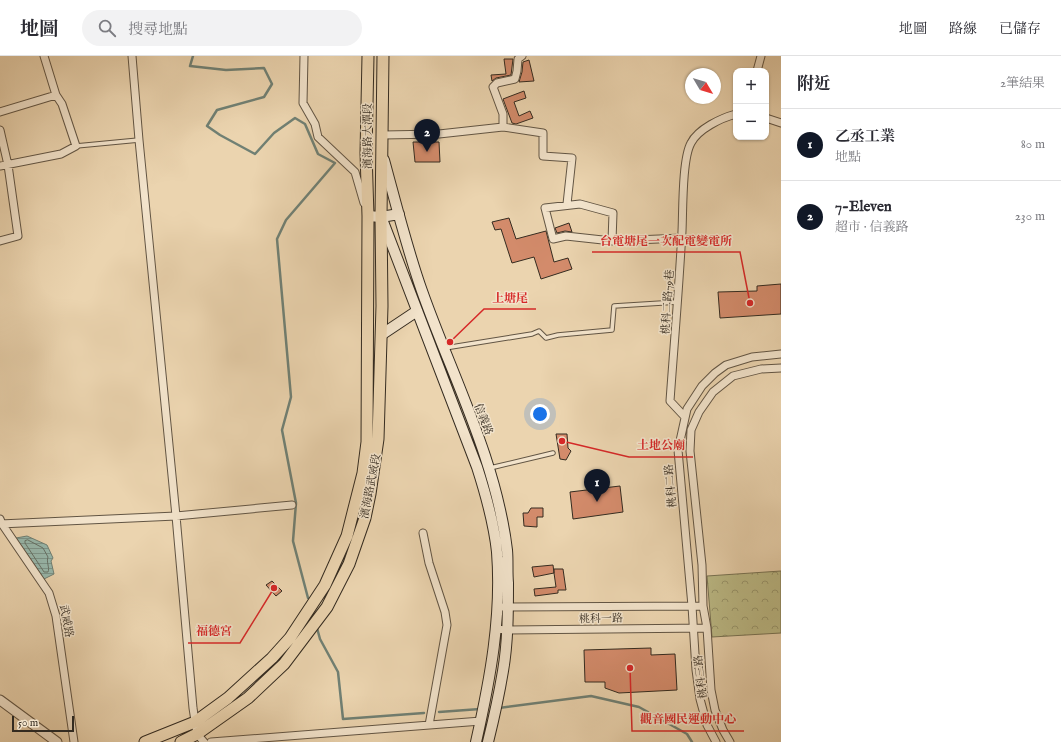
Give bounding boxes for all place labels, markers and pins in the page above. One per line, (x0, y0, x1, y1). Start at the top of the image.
pin: 2 (414, 119, 440, 152)
callout: 台電塘尾一次配電變電所 (592, 228, 740, 252)
callout: 上塘尾 (484, 285, 536, 309)
callout: 土地公廟 (629, 433, 693, 457)
pin: 1 (584, 469, 610, 502)
callout: 福德宮 (188, 619, 240, 643)
callout: 觀音國民運動中心 (632, 707, 744, 731)

